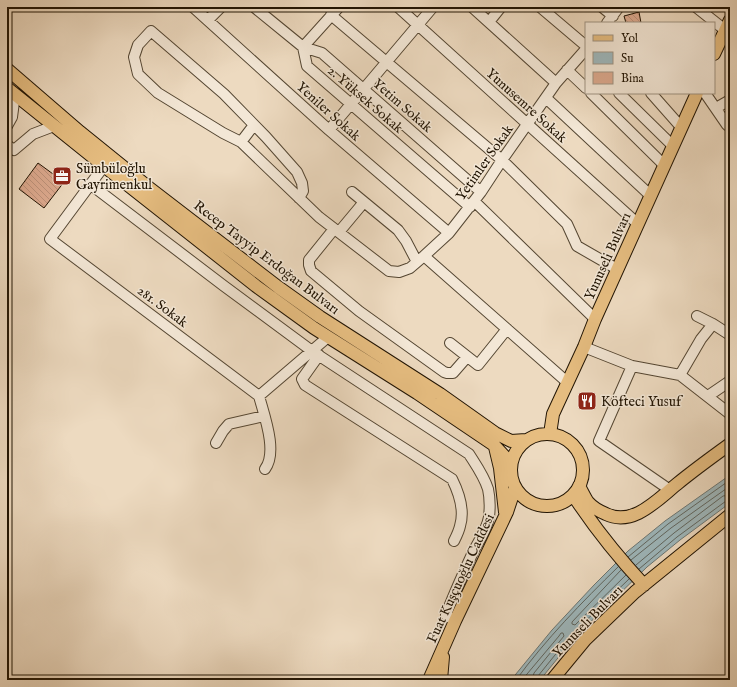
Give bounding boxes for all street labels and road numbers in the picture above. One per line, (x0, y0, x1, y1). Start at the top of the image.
street label: 2. Yüksek Sokak (324, 62, 407, 138)
street label: Yunusemre Sokak (482, 65, 571, 147)
street label: Yetim Sokak (369, 75, 436, 137)
street label: Yeniler Sokak (292, 78, 365, 146)
street label: Yetimler Sokak (452, 121, 518, 204)
street label: Recep Tayyip Erdoğan Bulvarı (190, 197, 343, 319)
street label: Yunuseli Bulvarı (581, 210, 635, 303)
street label: 281. Sokak (133, 282, 192, 332)
street label: Fuat Kuşçuoğlu Caddesi (423, 511, 499, 646)
street label: Yunuseli Bulvarı (549, 581, 627, 662)

